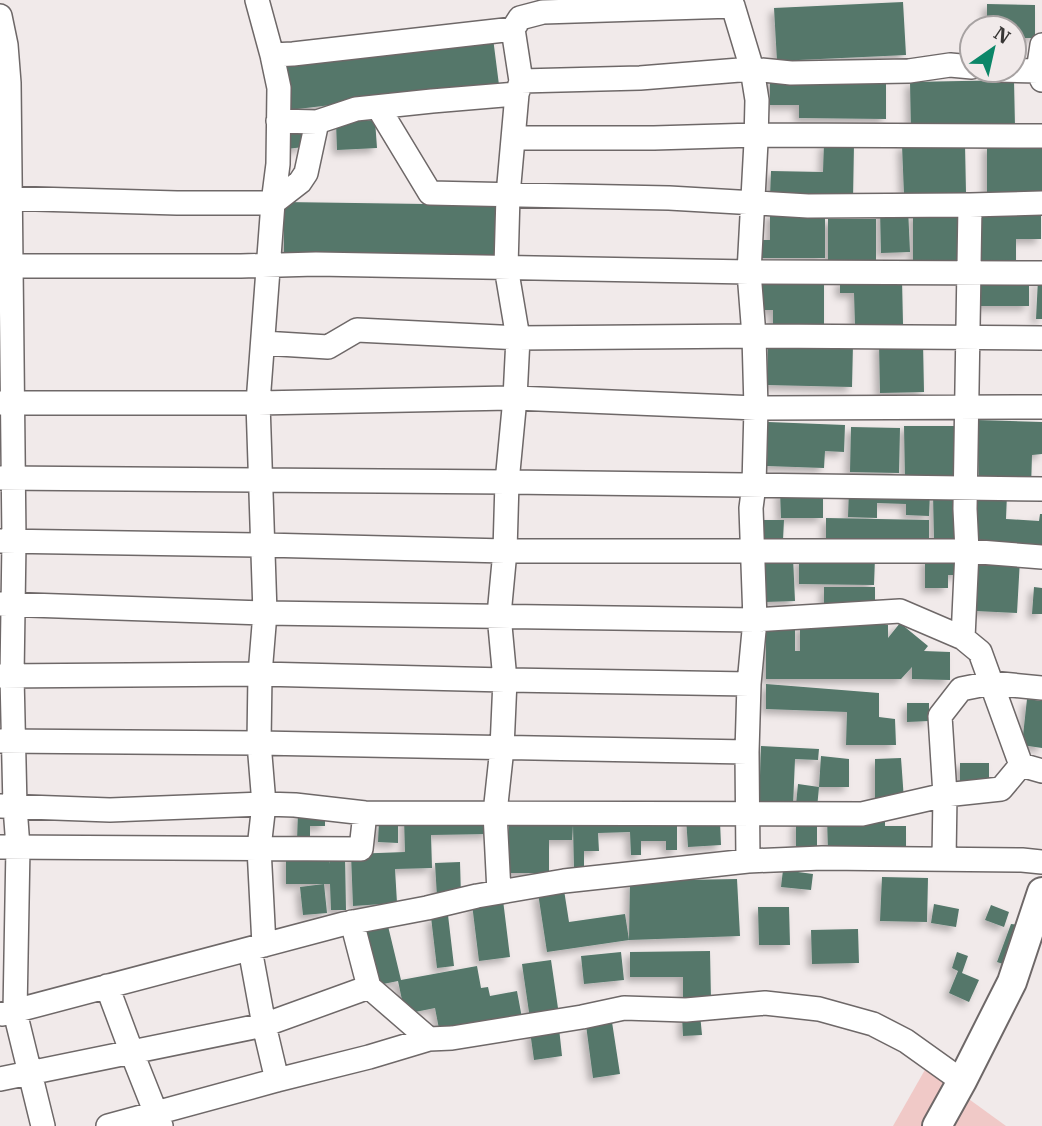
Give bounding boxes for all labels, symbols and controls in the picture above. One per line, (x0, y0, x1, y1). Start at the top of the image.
north arrow (958, 14, 1028, 84)
text: N (990, 21, 1015, 49)

